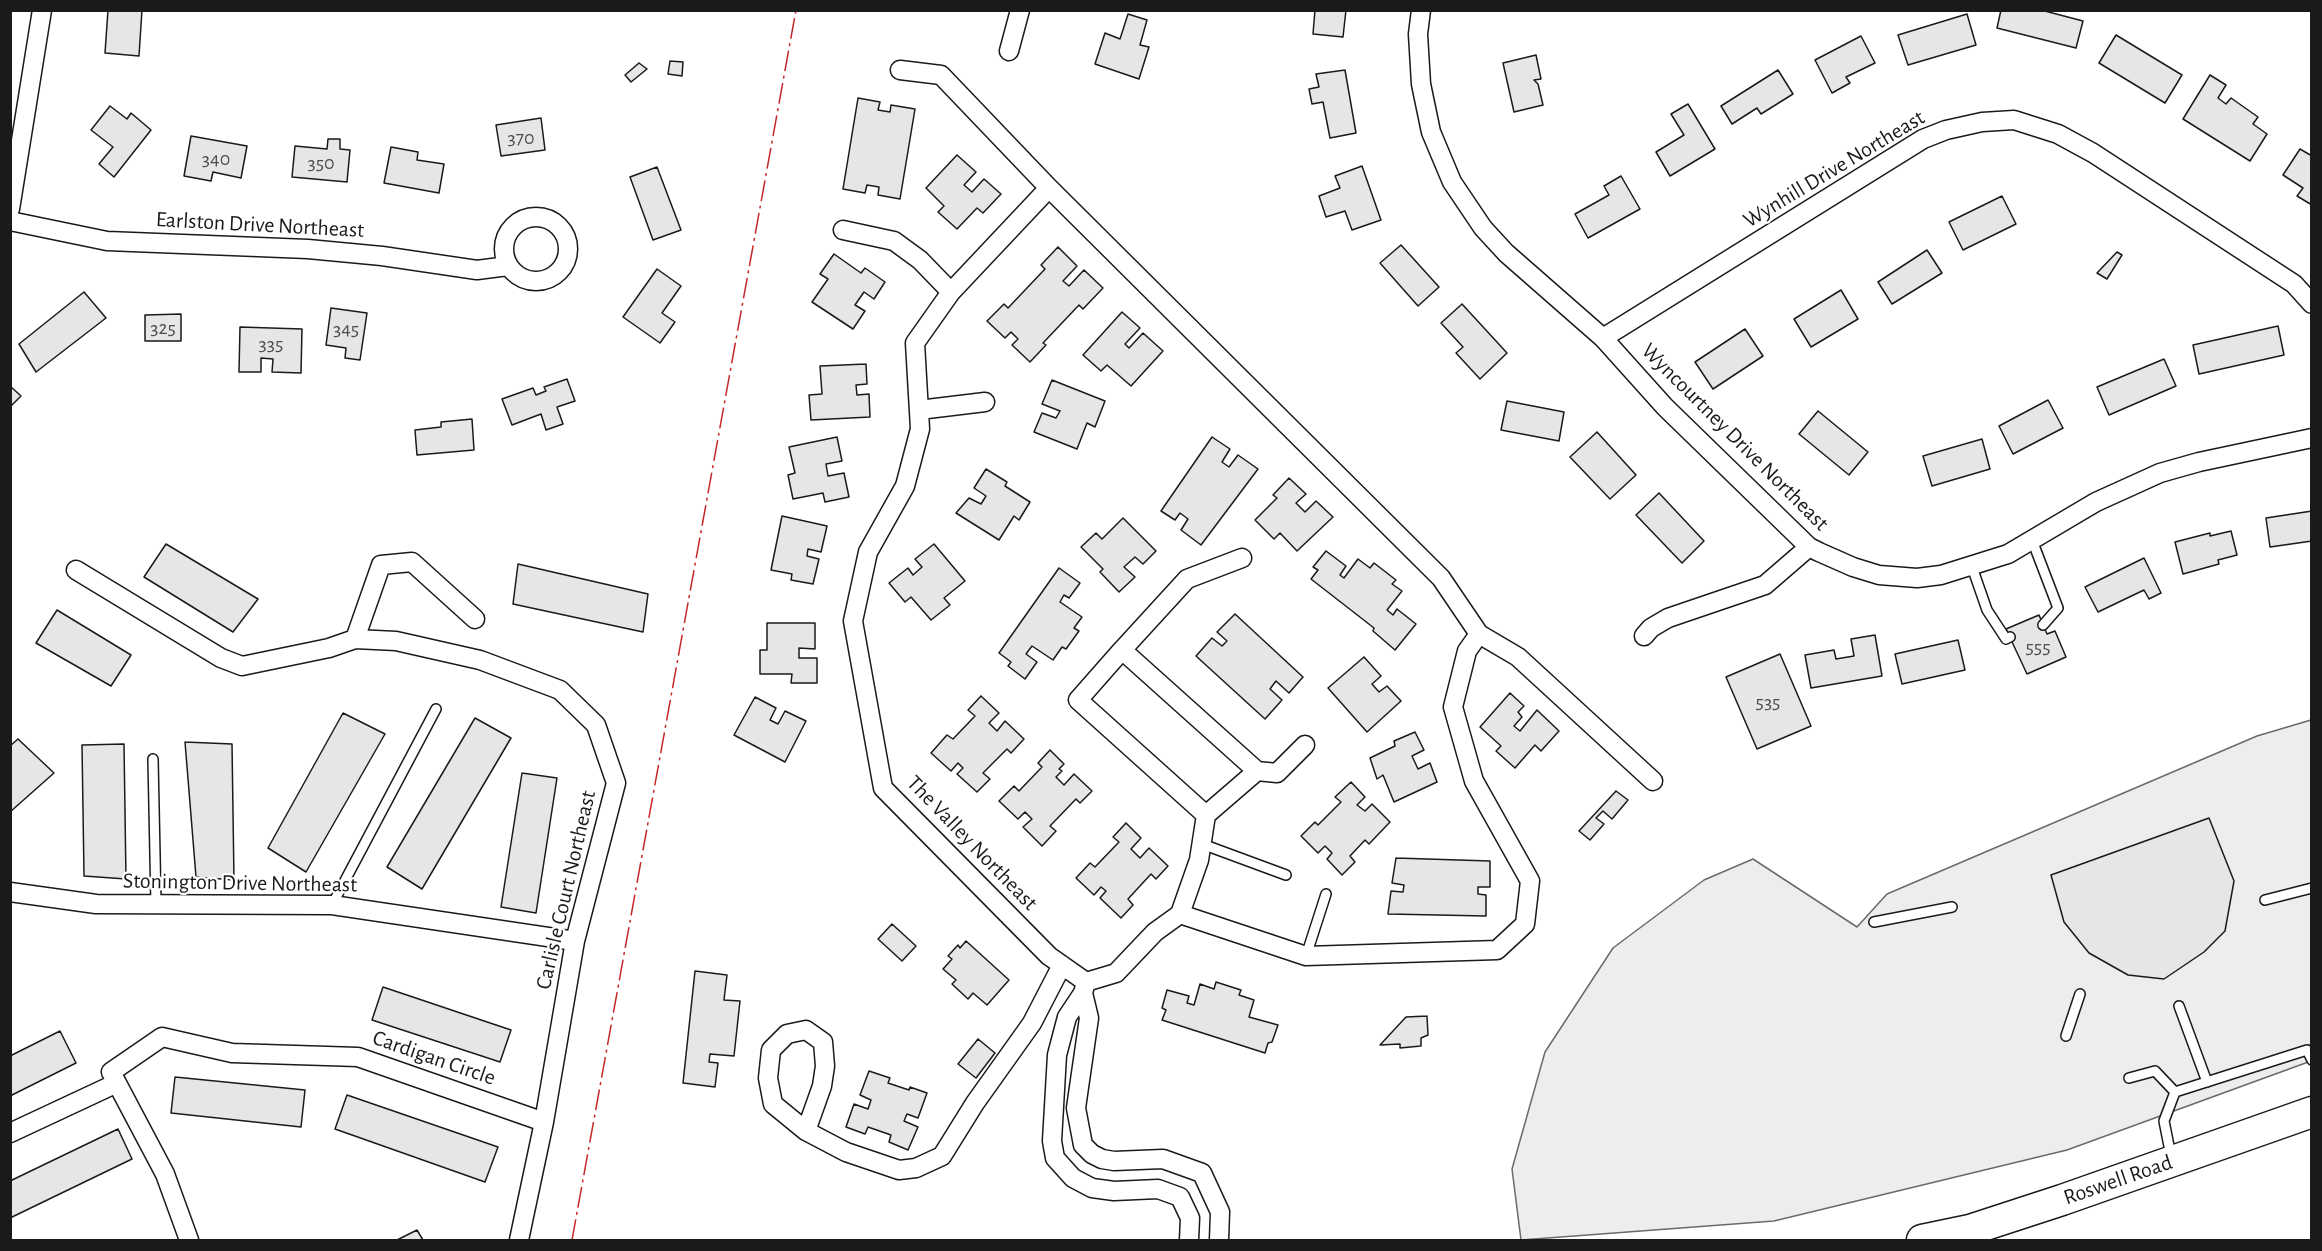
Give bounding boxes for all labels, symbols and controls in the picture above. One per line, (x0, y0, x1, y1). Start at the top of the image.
street label: Wynhill Drive Northeast (1739, 104, 1929, 234)
house number: 370 (507, 126, 535, 150)
house number: 340 (202, 147, 230, 171)
house number: 350 (307, 151, 335, 175)
street label: Earlston Drive Northeast (155, 206, 365, 244)
house number: 325 (150, 316, 176, 340)
house number: 345 (333, 317, 359, 341)
house number: 335 (259, 332, 283, 356)
street label: Wyncourtney Drive Northeast (1636, 338, 1834, 536)
house number: 555 (2025, 635, 2051, 659)
house number: 535 (1756, 690, 1780, 714)
street label: The Valley Northeast (901, 770, 1043, 916)
street label: Carlisle Court Northeast (530, 788, 602, 992)
street label: Stonington Drive Northeast (123, 868, 357, 898)
street label: Cardigan Circle (369, 1025, 499, 1091)
street label: Roswell Road (2060, 1149, 2176, 1211)

